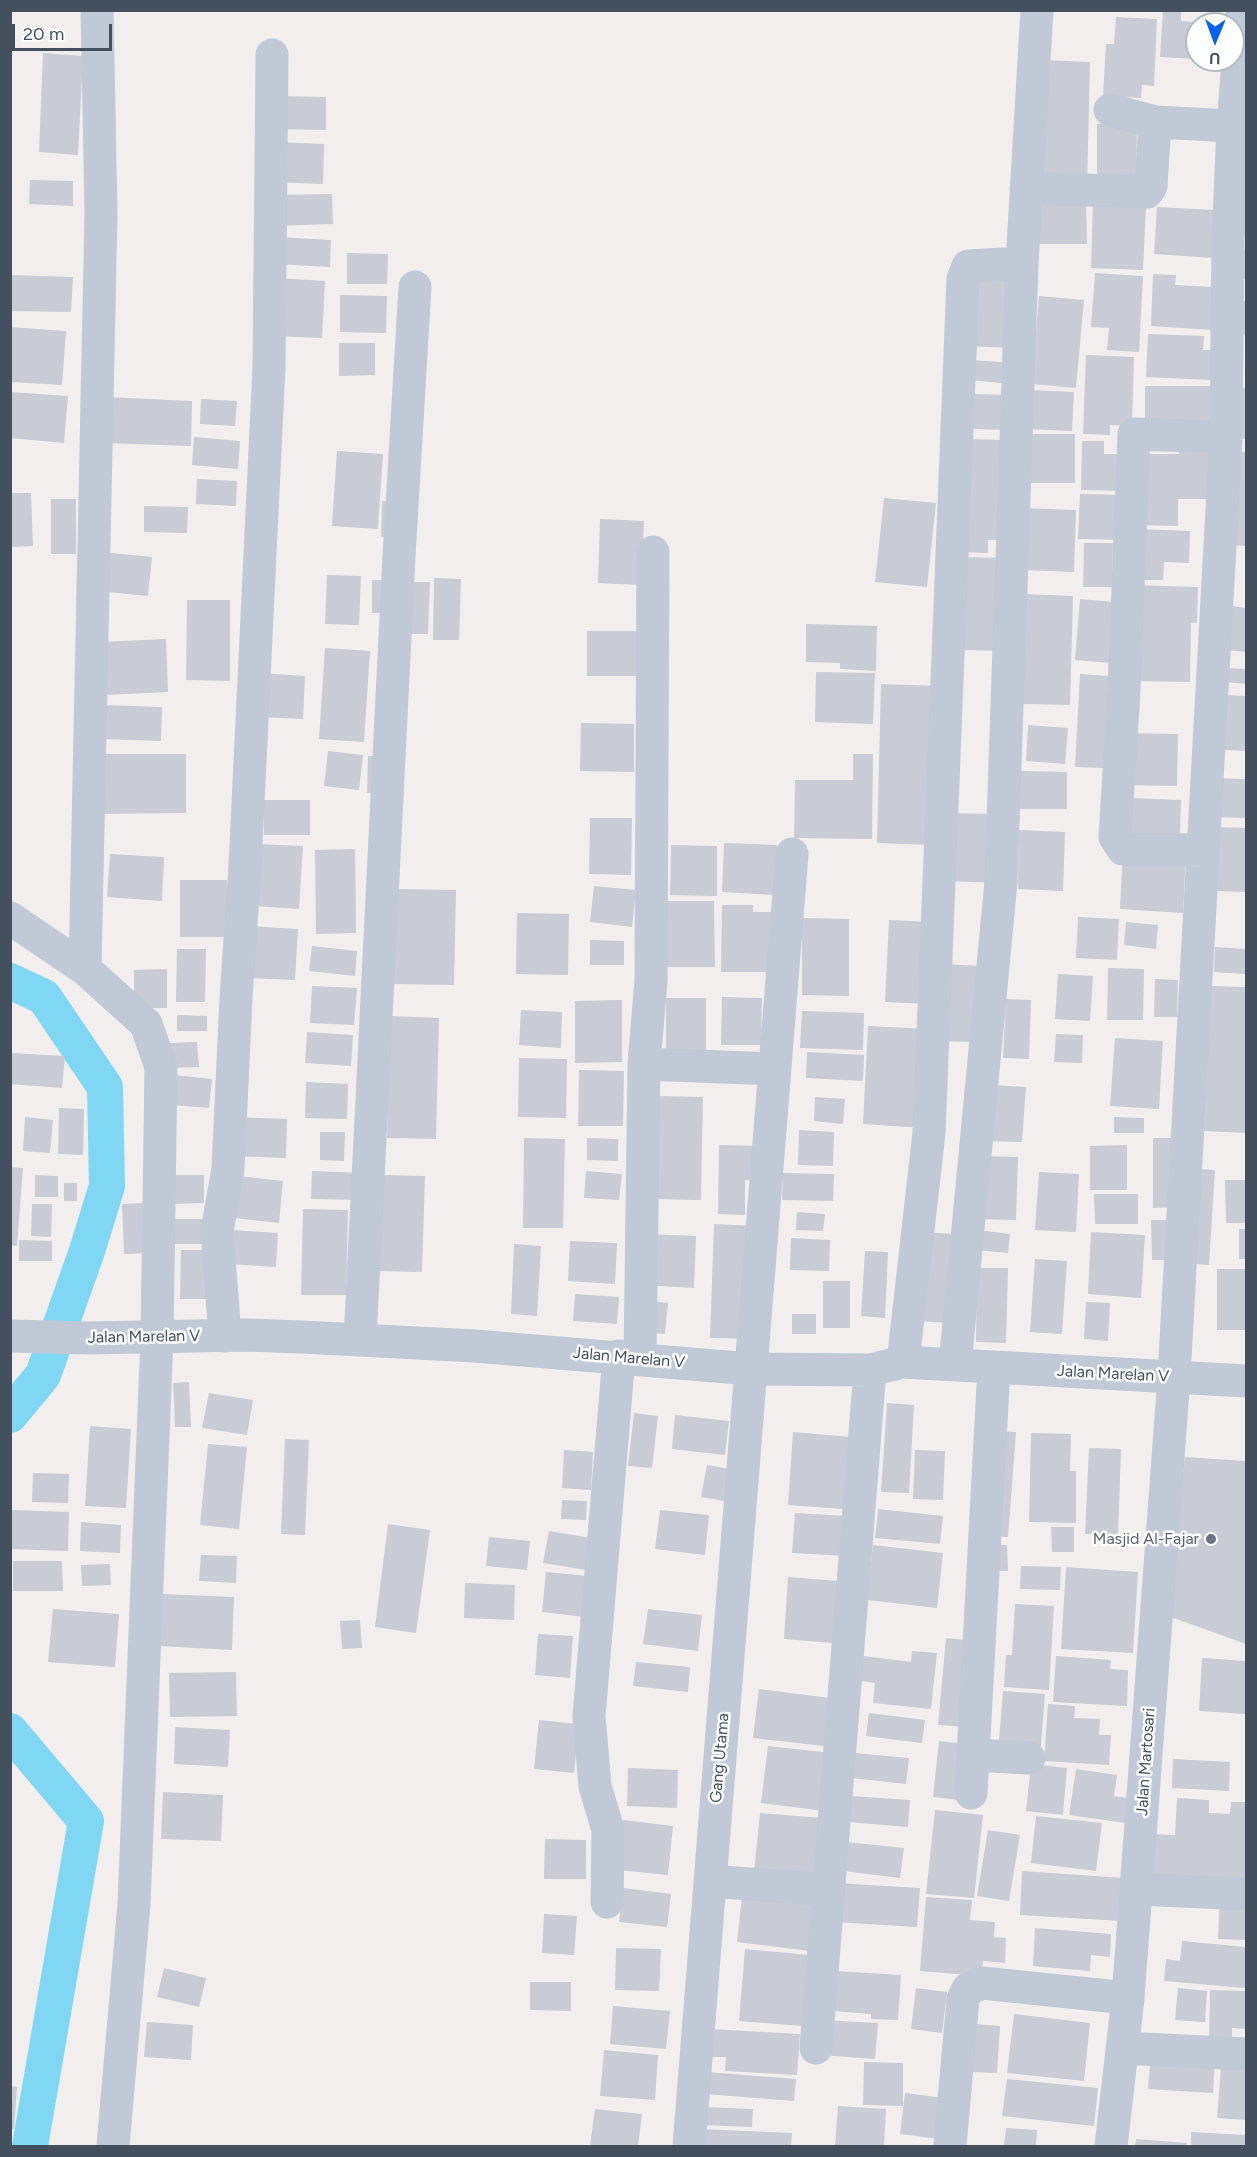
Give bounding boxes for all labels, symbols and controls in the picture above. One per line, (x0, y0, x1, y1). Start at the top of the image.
scale bar (15, 12, 116, 50)
north arrow (1185, 12, 1245, 72)
text: 20 m (23, 23, 64, 45)
text: U (1209, 49, 1221, 68)
street label: Jalan Marelan V (88, 1326, 200, 1348)
street label: Jalan Marelan V (572, 1344, 686, 1372)
street label: Jalan Marelan V (1056, 1361, 1170, 1387)
place label: Masjid Al-Fajar (1093, 1529, 1199, 1549)
marker: Masjid Al-Fajar (1204, 1532, 1218, 1546)
street label: Jalan Martosari (1133, 1707, 1159, 1817)
street label: Gang Utama (707, 1712, 733, 1804)

